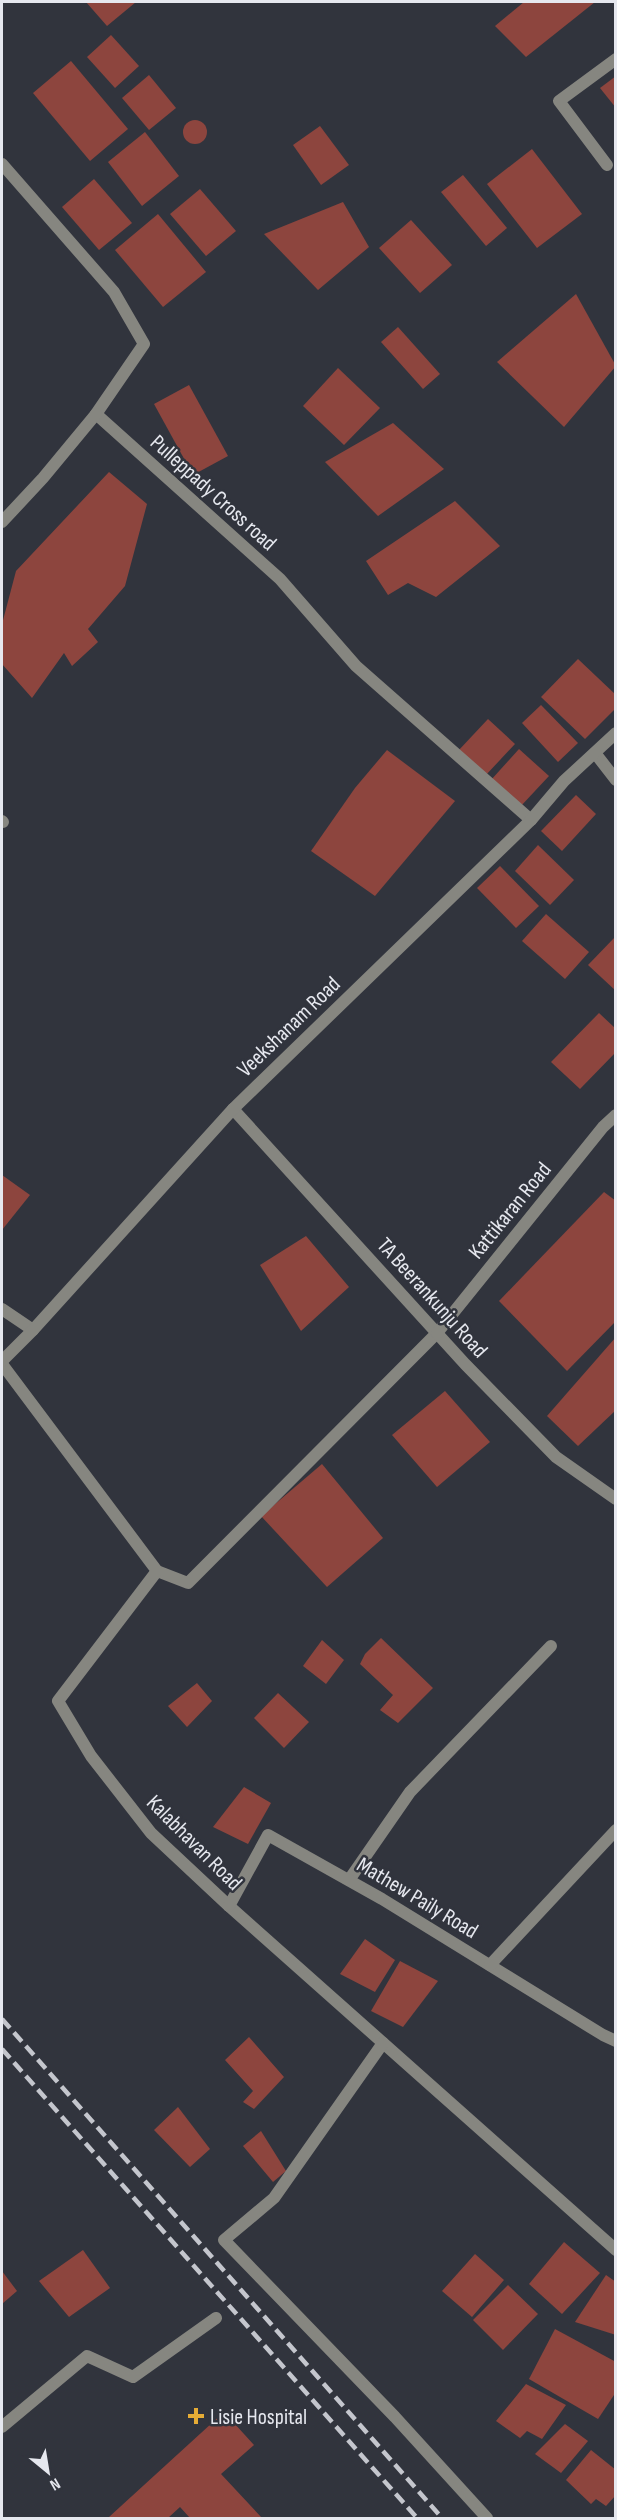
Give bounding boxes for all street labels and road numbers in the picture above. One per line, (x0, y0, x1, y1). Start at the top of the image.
street label: Pulleppady Cross road (144, 429, 282, 557)
street label: Veekshanam Road (232, 971, 346, 1083)
street label: Kattikaran Road (463, 1157, 557, 1265)
street label: TA Beerankunju Road (371, 1232, 493, 1364)
street label: Kalabhavan Road (141, 1790, 247, 1896)
street label: Mathew Paily Road (352, 1852, 483, 1945)

